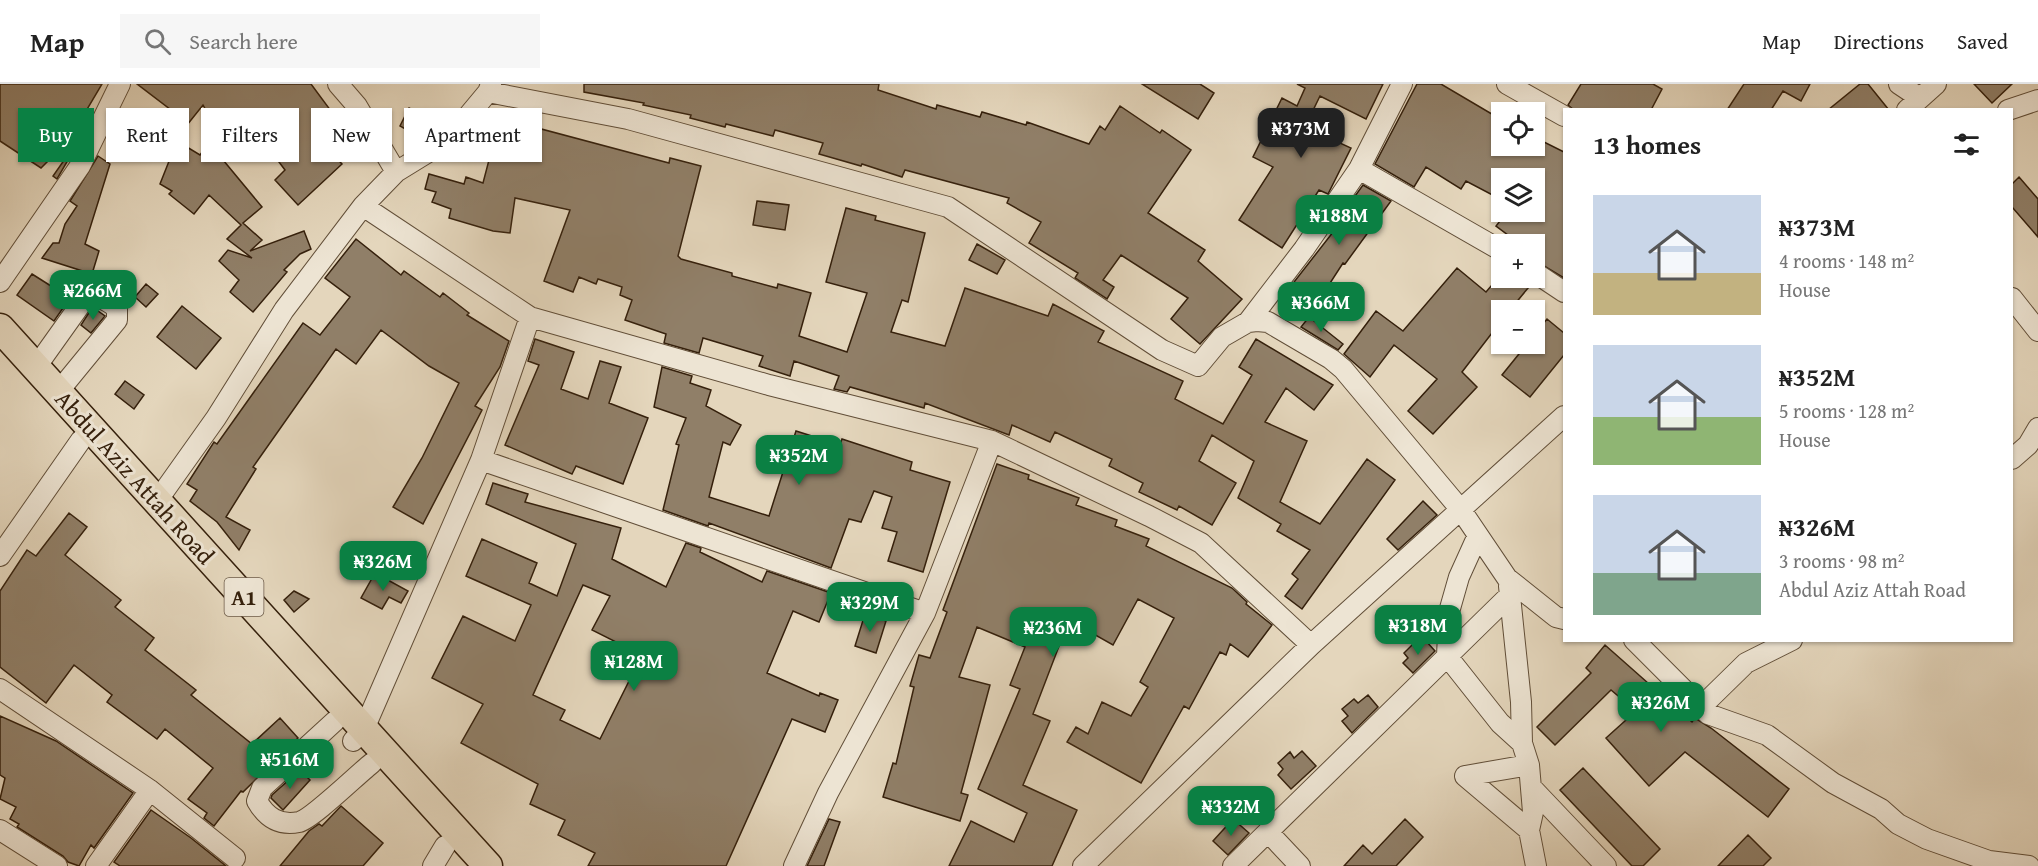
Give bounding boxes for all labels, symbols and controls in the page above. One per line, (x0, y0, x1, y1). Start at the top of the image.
search box (120, 14, 540, 68)
text: Map (30, 21, 84, 62)
icon: search (141, 25, 174, 58)
text: Search here (189, 25, 298, 57)
text: Map (1762, 26, 1801, 57)
text: Directions (1834, 26, 1924, 57)
text: Saved (1957, 26, 2008, 57)
map controls (1491, 102, 1545, 354)
button: locate (1491, 102, 1545, 156)
chip: Buy (18, 108, 94, 162)
chip: Rent (106, 108, 189, 162)
chip: Filters (201, 108, 299, 162)
chip: New (311, 108, 392, 162)
chip: Apartment (404, 108, 542, 162)
pin: ₦373M (1259, 108, 1343, 159)
text: ₦373M (1272, 113, 1330, 142)
text: 13 homes (1593, 125, 1701, 164)
icon: filters (1950, 128, 1983, 161)
button: layers (1491, 168, 1545, 222)
pin: ₦188M (1297, 195, 1381, 246)
text: ₦188M (1310, 200, 1368, 229)
text: ₦373M (1779, 207, 1855, 246)
icon: home (1641, 219, 1713, 291)
button: + (1491, 234, 1545, 288)
text: 4 rooms · 148 m² (1779, 246, 1914, 275)
pin: ₦266M (51, 270, 135, 321)
text: ₦266M (64, 275, 122, 304)
text: House (1779, 275, 1831, 304)
pin: ₦366M (1279, 282, 1363, 333)
text: ₦366M (1292, 287, 1350, 316)
button: − (1491, 300, 1545, 354)
text: ₦352M (1779, 357, 1855, 396)
icon: home (1641, 369, 1713, 441)
street label: Abdul Aziz Attah Road (47, 382, 223, 572)
text: 5 rooms · 128 m² (1779, 396, 1914, 425)
text: House (1779, 425, 1831, 454)
pin: ₦352M (757, 435, 841, 486)
text: ₦352M (770, 440, 828, 469)
text: ₦326M (1779, 507, 1855, 546)
icon: home (1641, 519, 1713, 591)
pin: ₦326M (341, 541, 425, 592)
text: ₦326M (354, 546, 412, 575)
text: 3 rooms · 98 m² (1779, 546, 1905, 575)
text: Abdul Aziz Attah Road (1779, 575, 1966, 604)
road number: A1 (224, 578, 264, 616)
pin: ₦329M (828, 582, 912, 633)
text: ₦329M (841, 587, 899, 616)
pin: ₦318M (1376, 605, 1460, 656)
pin: ₦236M (1011, 607, 1095, 658)
text: ₦318M (1389, 610, 1447, 639)
text: ₦236M (1024, 612, 1082, 641)
pin: ₦128M (592, 641, 676, 692)
text: ₦128M (605, 646, 663, 675)
pin: ₦326M (1619, 682, 1703, 733)
text: ₦326M (1632, 687, 1690, 716)
pin: ₦516M (248, 739, 332, 790)
text: ₦516M (261, 744, 319, 773)
pin: ₦332M (1189, 786, 1273, 837)
text: ₦332M (1202, 791, 1260, 820)

